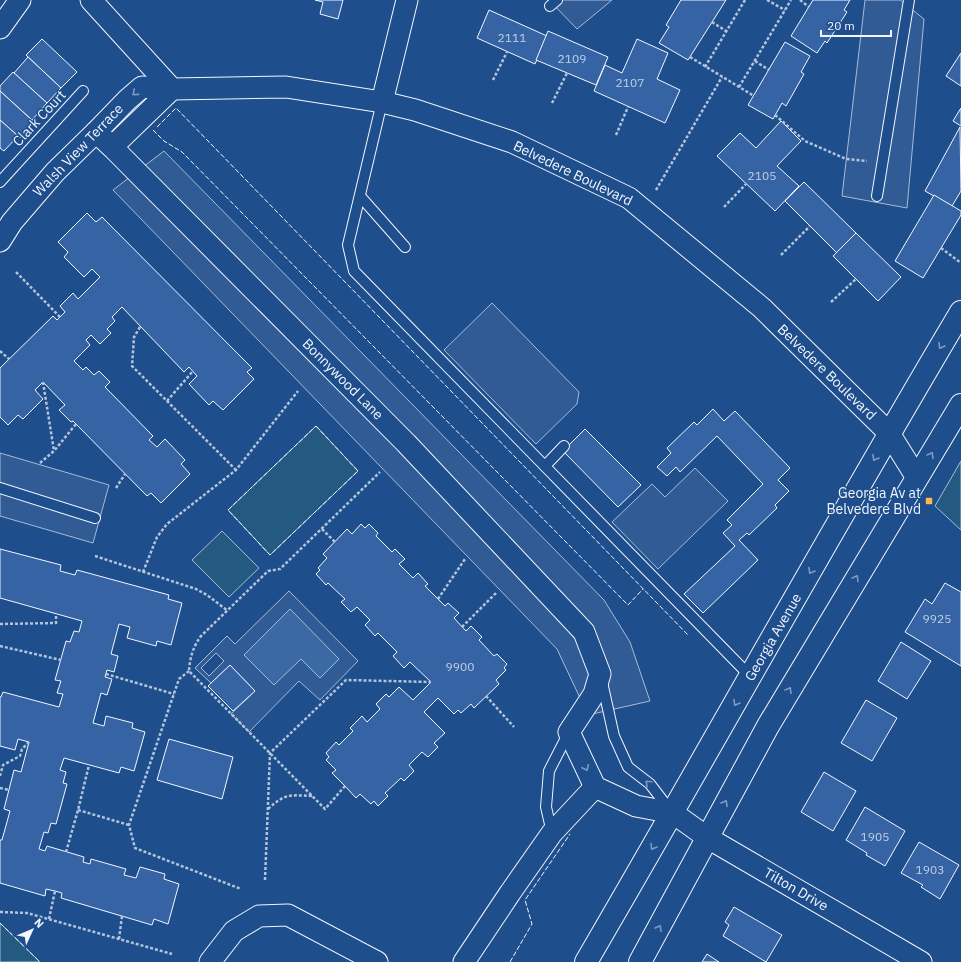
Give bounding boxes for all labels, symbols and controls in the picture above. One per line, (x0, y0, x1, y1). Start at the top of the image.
scale bar (821, 12, 891, 38)
text: 20 m (827, 18, 855, 33)
house number: 2111 (498, 30, 526, 45)
house number: 2109 (558, 51, 586, 66)
house number: 2107 (616, 75, 644, 90)
street label: Clark Court (8, 86, 70, 150)
one-way arrow (133, 88, 140, 95)
street label: Walsh View Terrace (29, 99, 127, 200)
street label: Belvedere Boulevard (510, 136, 636, 210)
house number: 2105 (748, 168, 776, 183)
street label: Belvedere Boulevard (774, 320, 880, 424)
street label: Bonnywood Lane (299, 335, 388, 424)
one-way arrow (938, 342, 946, 349)
one-way arrow (926, 452, 933, 459)
one-way arrow (872, 453, 879, 461)
place label: Georgia Av at Belvedere Blvd (826, 484, 921, 518)
marker: Georgia Av at Belvedere Blvd (924, 496, 934, 506)
one-way arrow (808, 567, 815, 574)
one-way arrow (852, 575, 859, 582)
street label: Georgia Avenue (741, 590, 806, 684)
house number: 9925 (923, 611, 951, 626)
house number: 9900 (446, 659, 474, 674)
one-way arrow (785, 687, 792, 694)
one-way arrow (733, 699, 740, 706)
one-way arrow (581, 763, 589, 771)
one-way arrow (645, 780, 653, 788)
one-way arrow (721, 800, 728, 807)
house number: 1905 (861, 829, 889, 844)
one-way arrow (651, 843, 658, 850)
house number: 1903 (916, 862, 944, 877)
street label: Tilton Drive (760, 863, 832, 915)
north arrow (12, 910, 52, 950)
text: N (31, 915, 47, 931)
one-way arrow (654, 925, 661, 932)

